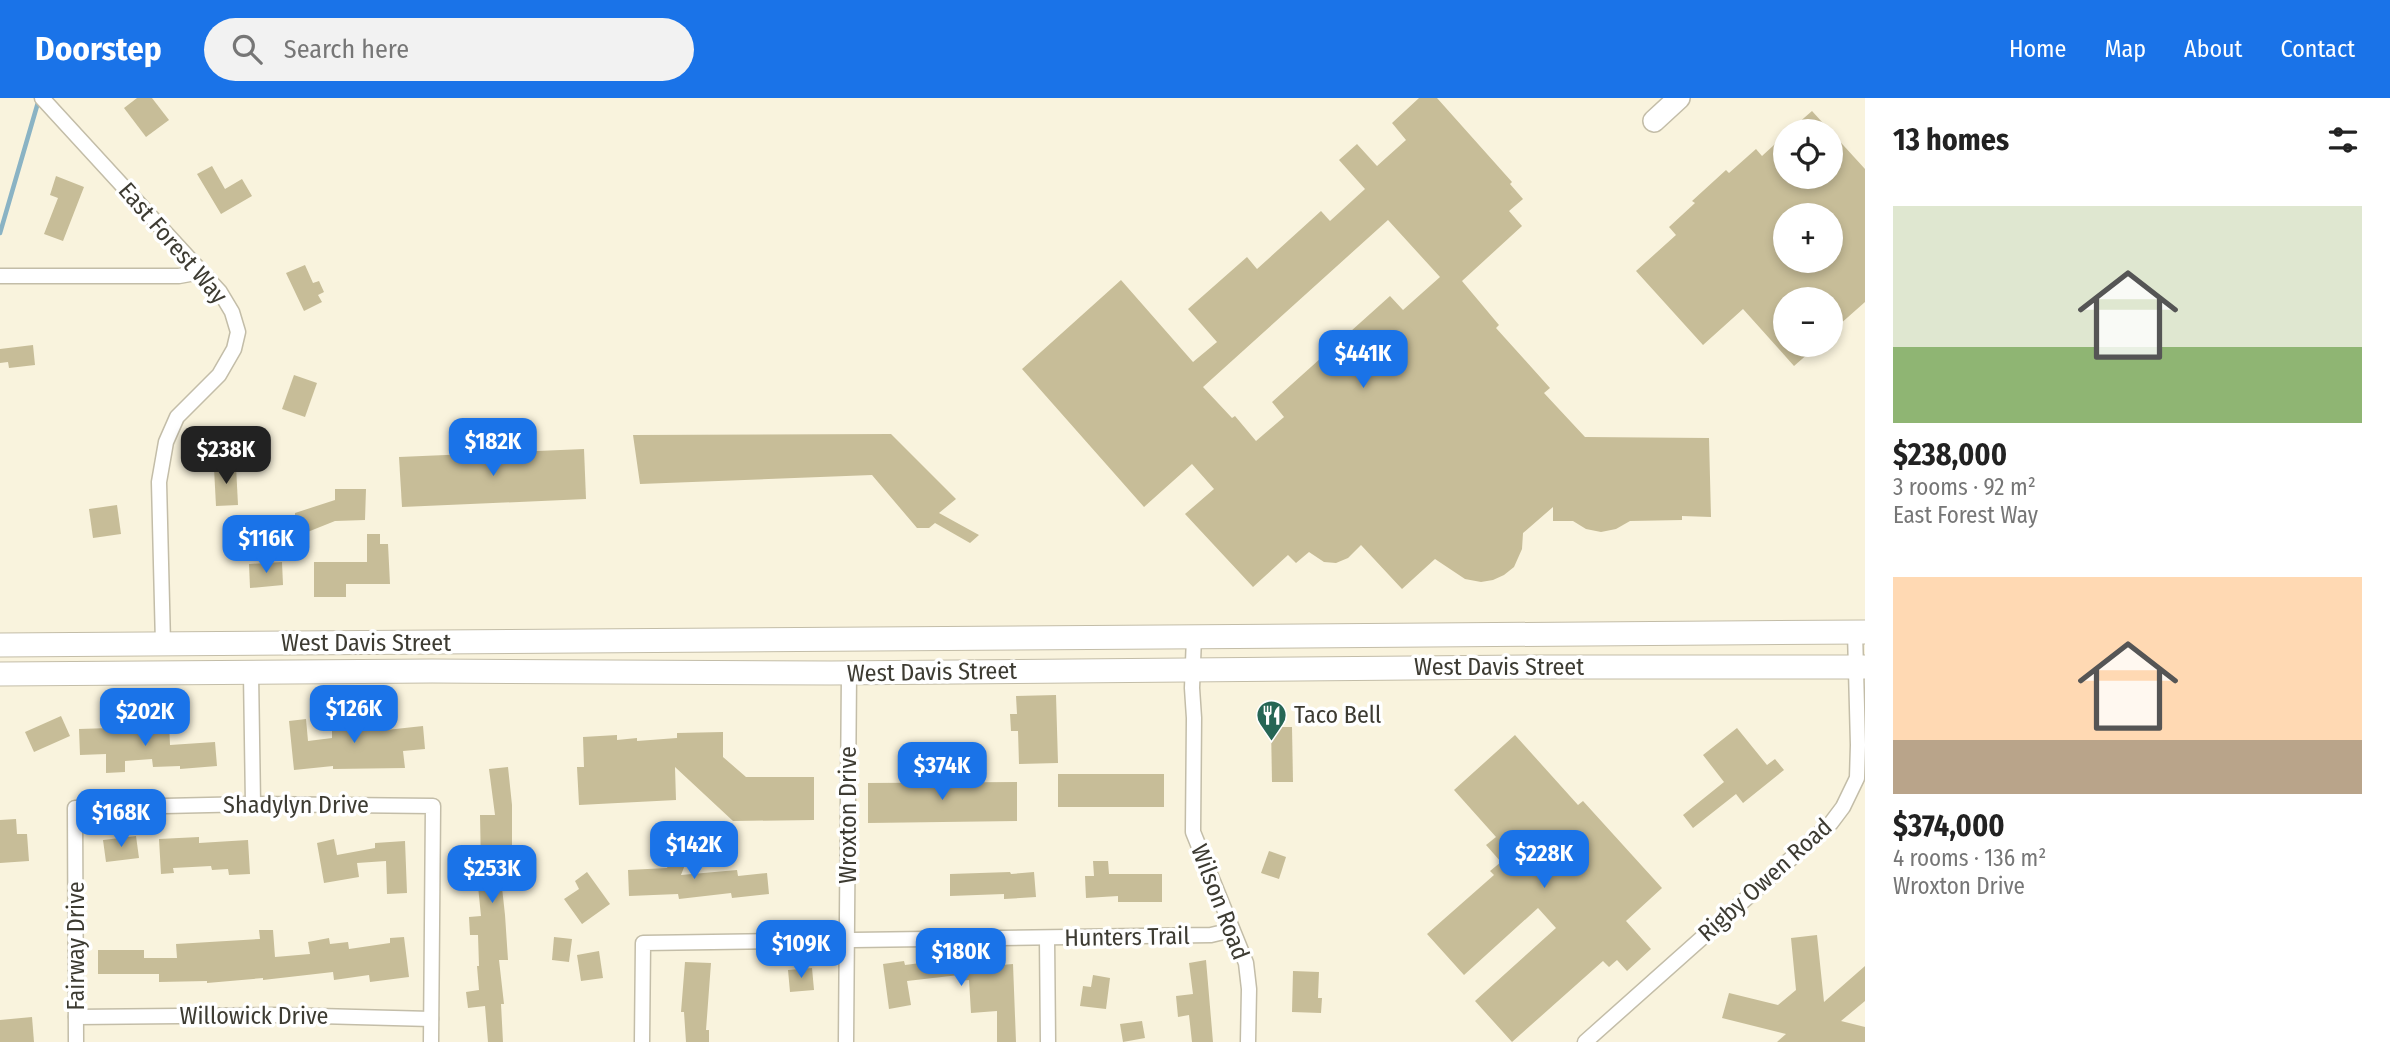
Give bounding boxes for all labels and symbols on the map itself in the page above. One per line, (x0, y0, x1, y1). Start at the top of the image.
street label: East Forest Way (113, 177, 233, 309)
pin: $441K (1314, 330, 1412, 390)
pin: $182K (444, 418, 542, 478)
pin: $238K (177, 426, 275, 486)
pin: $116K (217, 516, 315, 575)
street label: West Davis Street (281, 629, 451, 657)
street label: West Davis Street (1414, 653, 1584, 681)
street label: West Davis Street (847, 657, 1017, 687)
pin: $126K (305, 686, 403, 745)
pin: $202K (96, 688, 194, 748)
restaurant icon: Taco Bell (1254, 698, 1288, 742)
place label: Taco Bell (1294, 701, 1381, 729)
pin: $374K (893, 742, 991, 802)
street label: Wroxton Drive (834, 746, 862, 884)
pin: $168K (72, 790, 170, 849)
street label: Shadylyn Drive (223, 791, 369, 819)
street label: Rigby Owen Road (1692, 813, 1838, 947)
pin: $142K (645, 822, 743, 881)
pin: $228K (1495, 830, 1593, 890)
street label: Wilson Road (1185, 840, 1255, 964)
pin: $253K (443, 846, 541, 905)
street label: Fairway Drive (62, 881, 90, 1011)
pin: $109K (752, 920, 850, 980)
street label: Hunters Trail (1064, 922, 1190, 952)
pin: $180K (912, 928, 1010, 988)
street label: Willowick Drive (180, 1002, 328, 1030)

